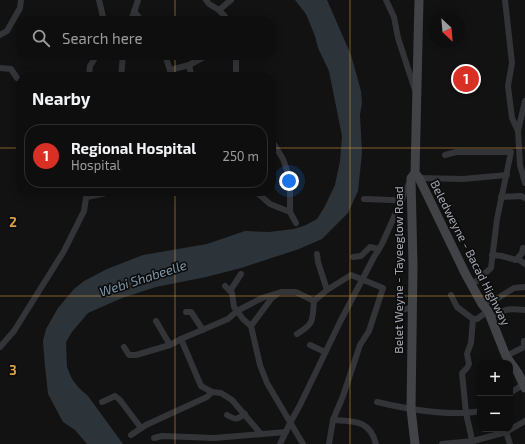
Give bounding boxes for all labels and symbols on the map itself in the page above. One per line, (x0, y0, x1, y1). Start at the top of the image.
north arrow (429, 12, 465, 48)
pin: 1 (453, 64, 479, 94)
your location (279, 171, 299, 191)
street label: Beledweyne - Bacad Highway (428, 178, 514, 328)
street label: Belet Weyne - Tayeeglow Road (391, 186, 405, 354)
text: 2 (9, 214, 17, 230)
water label: Webi Shabeelle (97, 256, 189, 300)
text: 3 (9, 362, 17, 378)

